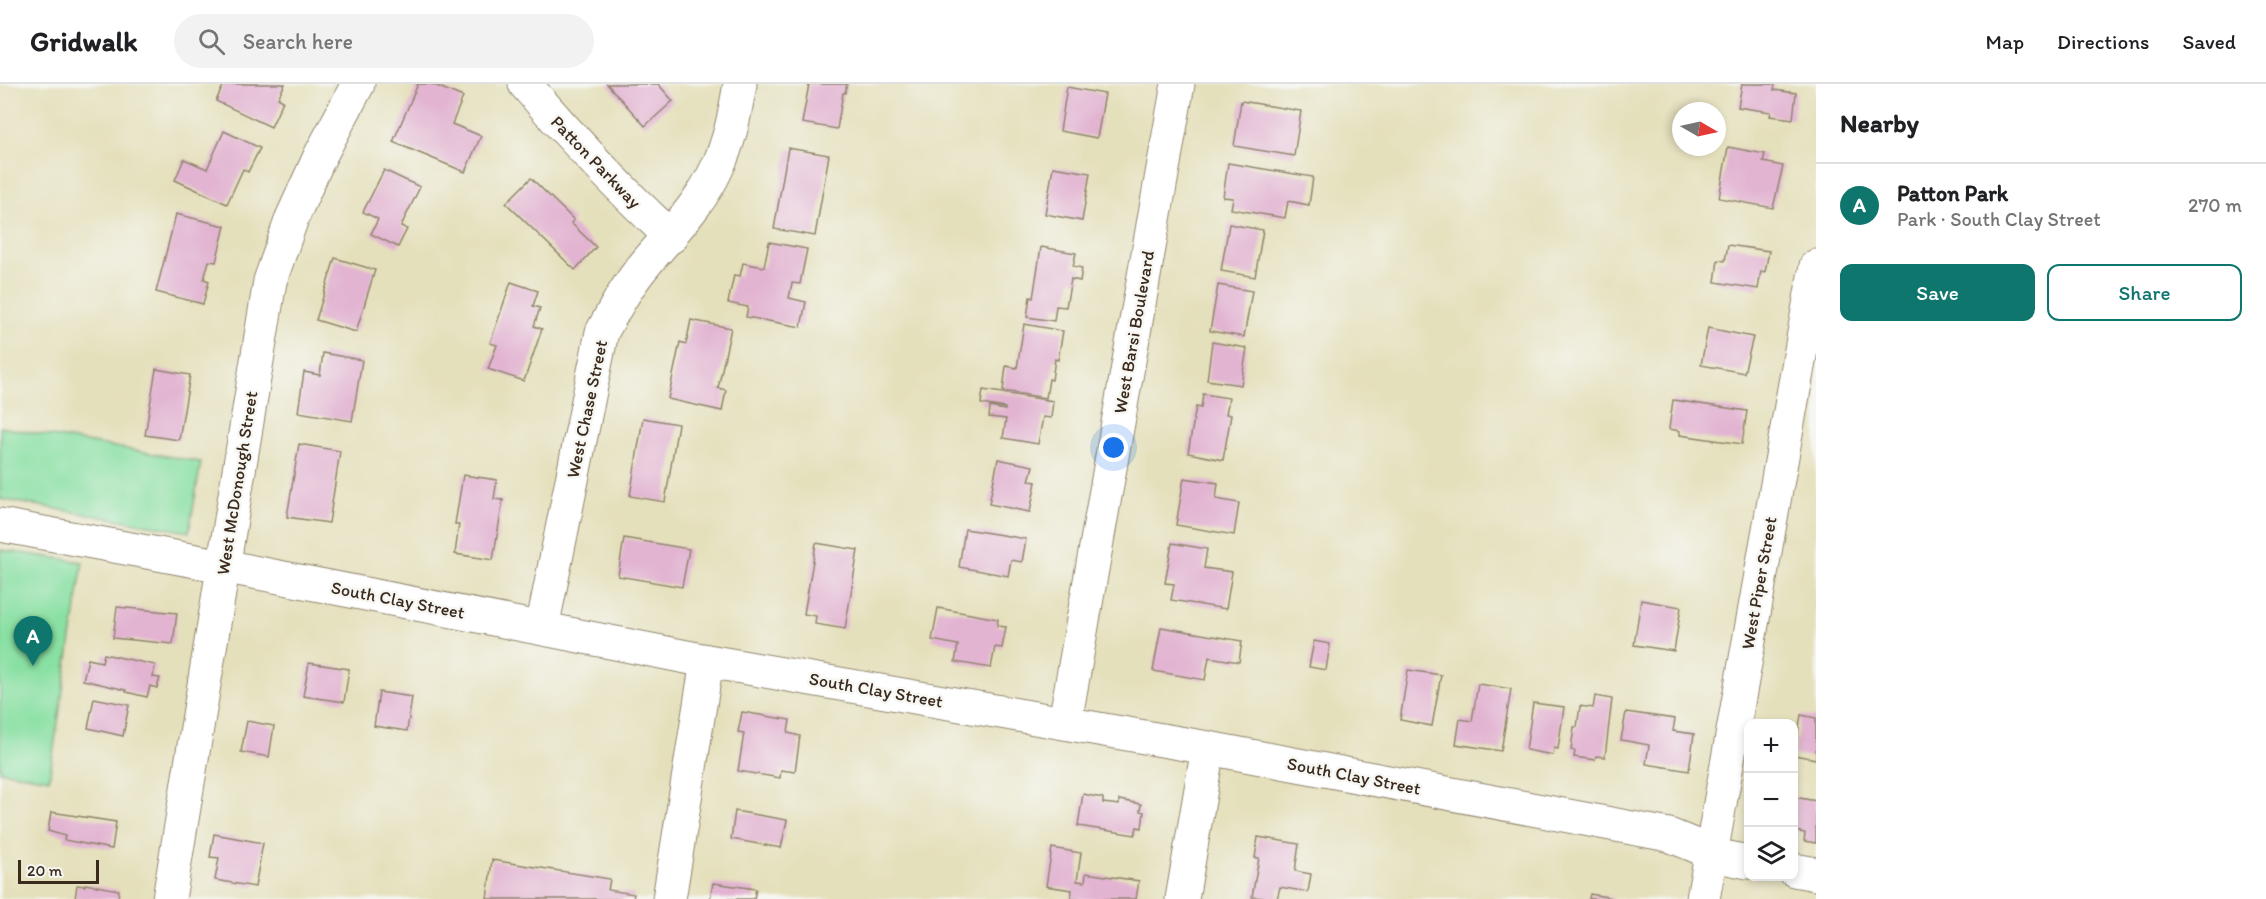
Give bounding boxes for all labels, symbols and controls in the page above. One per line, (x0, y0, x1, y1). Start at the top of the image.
search box (174, 14, 594, 68)
text: Gridwalk (30, 24, 138, 58)
icon: search (195, 25, 228, 58)
text: Search here (243, 28, 353, 55)
text: Map (1986, 29, 2024, 54)
text: Directions (2057, 29, 2149, 54)
text: Saved (2182, 29, 2236, 54)
north arrow (1672, 102, 1726, 156)
text: Nearby (1840, 107, 1919, 139)
street label: Patton Parkway (546, 111, 646, 214)
text: Patton Park (1897, 180, 2008, 207)
text: A (1853, 193, 1866, 217)
text: 270 m (2188, 193, 2242, 217)
text: Park · South Clay Street (1897, 207, 2101, 231)
street label: West Barsi Boulevard (1109, 248, 1159, 415)
button: Save (1840, 264, 2035, 321)
button: Share (2047, 264, 2242, 321)
street label: West Chase Street (562, 338, 612, 480)
street label: West McDonough Street (212, 389, 262, 577)
your location (1099, 433, 1128, 462)
street label: West Piper Street (1737, 515, 1782, 651)
street label: South Clay Street (329, 576, 467, 624)
pin: A (14, 616, 52, 666)
street label: South Clay Street (807, 667, 945, 713)
map controls (1744, 719, 1798, 881)
button: + (1744, 719, 1798, 773)
street label: South Clay Street (1285, 752, 1423, 800)
button: − (1744, 773, 1798, 827)
button: layers (1744, 827, 1798, 881)
scale bar (18, 857, 99, 884)
text: 20 m (27, 861, 62, 880)

